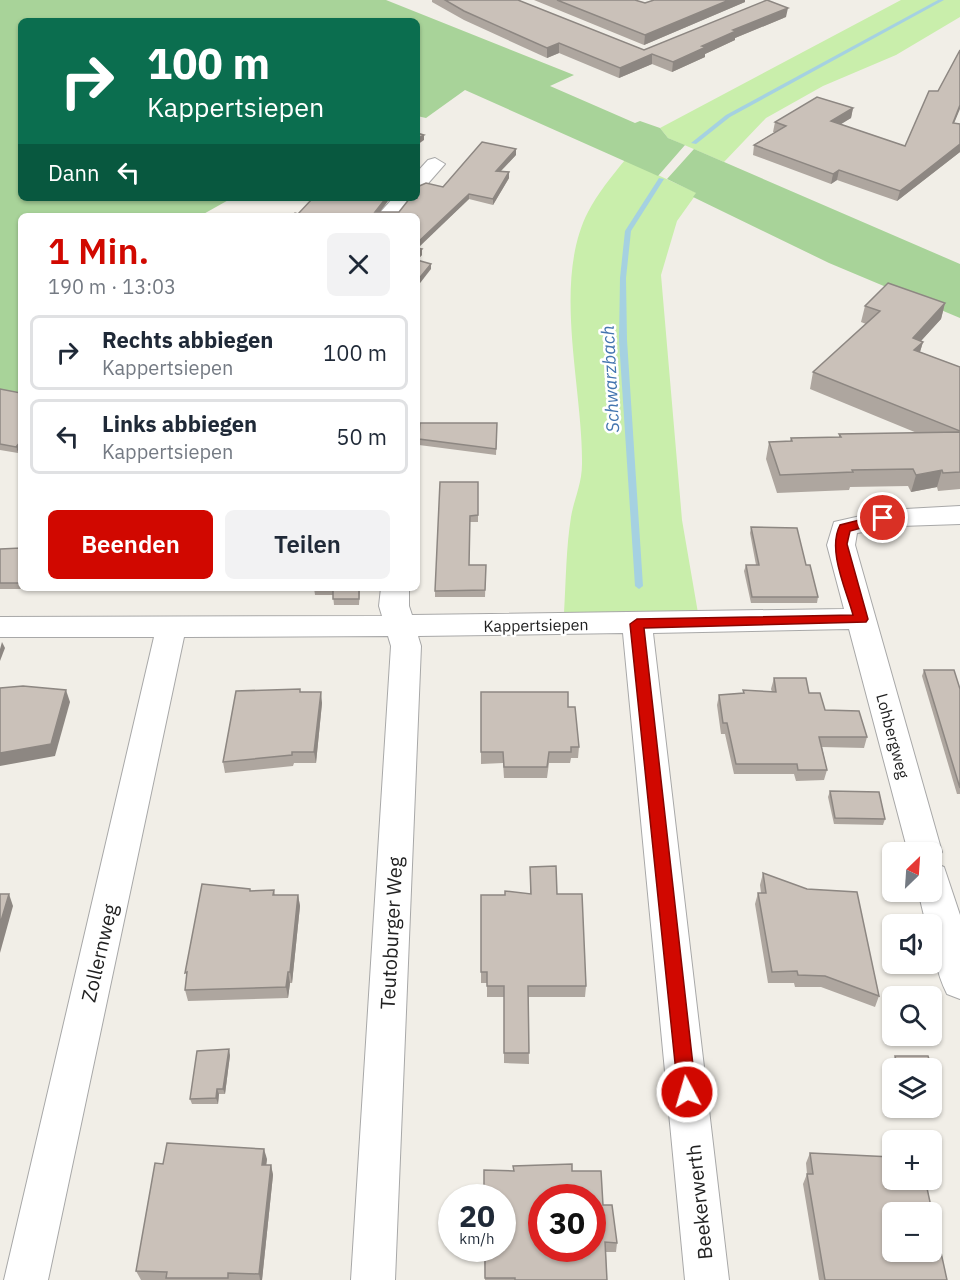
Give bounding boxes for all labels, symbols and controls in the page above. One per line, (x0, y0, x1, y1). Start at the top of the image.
text: 100 m (147, 36, 270, 91)
icon: right (48, 42, 126, 120)
text: Kappertsiepen (147, 89, 324, 124)
icon: left (112, 156, 145, 189)
text: Dann (48, 158, 100, 187)
text: 1 Min. (48, 227, 149, 274)
button: close (327, 233, 390, 296)
text: 190 m · 13:03 (48, 273, 176, 300)
text: Rechts abbiegen (102, 325, 273, 354)
water label: Schwarzbach (596, 325, 624, 433)
icon: right (51, 336, 84, 369)
text: 100 m (323, 338, 387, 367)
text: Kappertsiepen (102, 354, 233, 381)
text: Links abbiegen (102, 409, 257, 438)
icon: left (51, 420, 84, 453)
text: 50 m (336, 422, 387, 451)
text: Kappertsiepen (102, 438, 233, 465)
pin (857, 492, 908, 543)
icon: arrive (866, 501, 899, 534)
button: Beenden (48, 510, 213, 579)
button: Teilen (225, 510, 390, 579)
street label: Kappertsiepen (483, 614, 589, 636)
street label: Lohbergweg (872, 691, 914, 781)
north arrow (882, 842, 942, 902)
map controls (882, 842, 942, 1262)
street label: Teutoburger Weg (374, 855, 409, 1010)
street label: Zollernweg (75, 901, 123, 1005)
button: sound (882, 914, 942, 974)
button: search (882, 986, 942, 1046)
button: layers (882, 1058, 942, 1118)
position arrow (655, 1060, 719, 1124)
button: + (882, 1130, 942, 1190)
street label: Beekerwerth (680, 1143, 718, 1261)
speed limit sign: 30 (528, 1184, 606, 1262)
text: 20 (459, 1196, 495, 1235)
button: − (882, 1202, 942, 1262)
text: km/h (459, 1229, 495, 1248)

